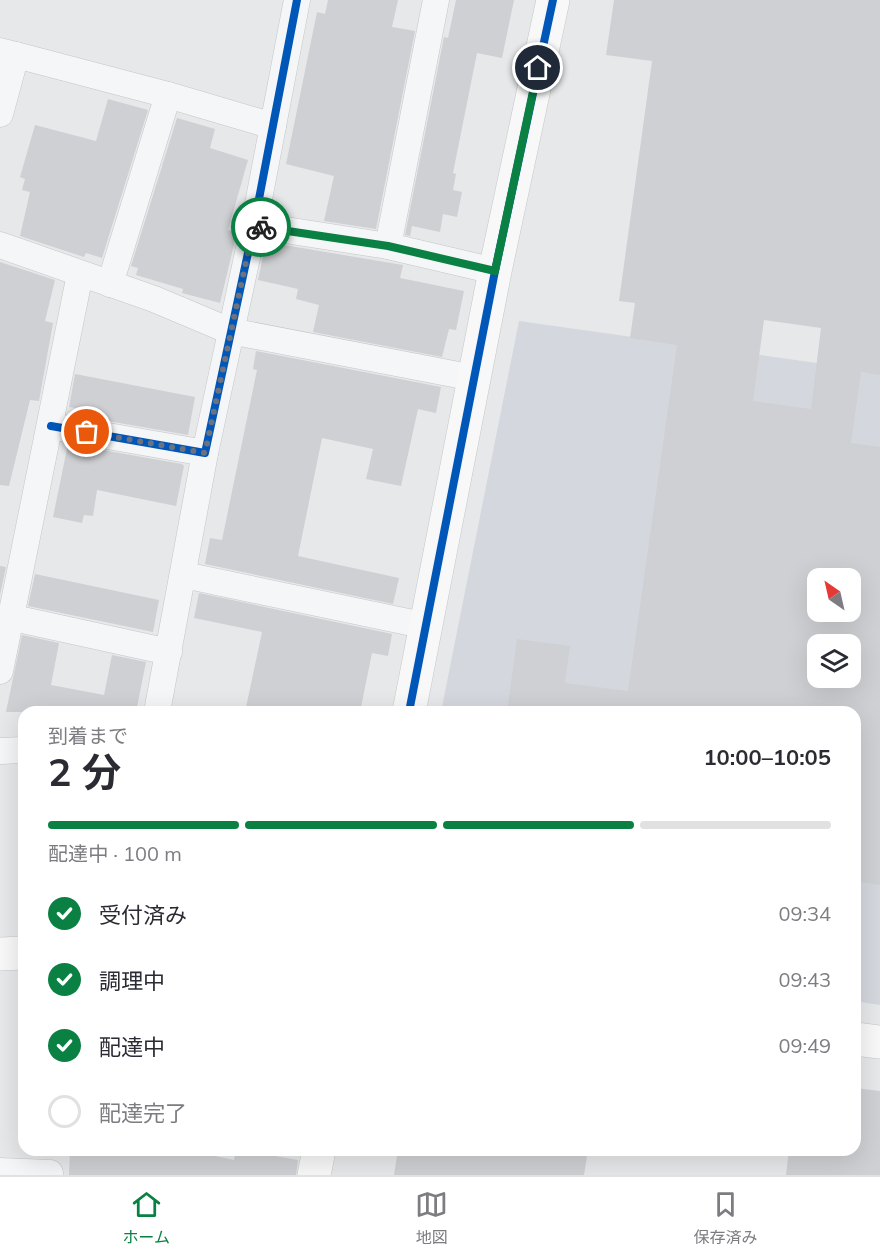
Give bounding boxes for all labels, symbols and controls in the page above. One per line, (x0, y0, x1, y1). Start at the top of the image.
pin (512, 42, 563, 93)
icon: home (521, 51, 554, 84)
courier (231, 197, 291, 257)
icon: bike (245, 211, 278, 244)
pin (61, 406, 112, 457)
icon: bag (70, 415, 103, 448)
north arrow (807, 568, 861, 622)
map controls (807, 568, 861, 688)
button: layers (807, 634, 861, 688)
text: 到着まで (48, 723, 128, 748)
text: 10:00–10:05 (703, 743, 831, 771)
text: 2 分 (48, 747, 121, 796)
text: 配達中 · 100 m (48, 841, 182, 866)
icon: check (48, 897, 81, 930)
text: 受付済み (99, 901, 187, 929)
text: 09:34 (778, 901, 831, 926)
icon: check (48, 963, 81, 996)
text: 調理中 (99, 967, 165, 995)
text: 09:43 (778, 967, 831, 992)
icon: check (48, 1029, 81, 1062)
text: 配達中 (99, 1033, 165, 1061)
text: 09:49 (778, 1033, 831, 1058)
text: 配達完了 (99, 1099, 187, 1127)
tab: ホーム (123, 1188, 170, 1248)
tab: 地図 (415, 1188, 448, 1248)
tab: 保存済み (693, 1188, 757, 1248)

